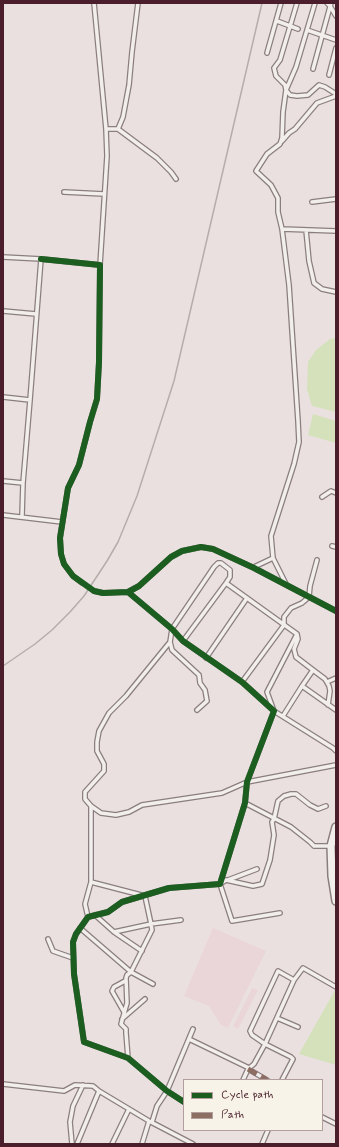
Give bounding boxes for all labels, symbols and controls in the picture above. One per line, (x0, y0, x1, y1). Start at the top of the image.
legend (183, 1079, 323, 1131)
text: Cycle path (221, 1087, 273, 1103)
text: Path (221, 1107, 244, 1123)

